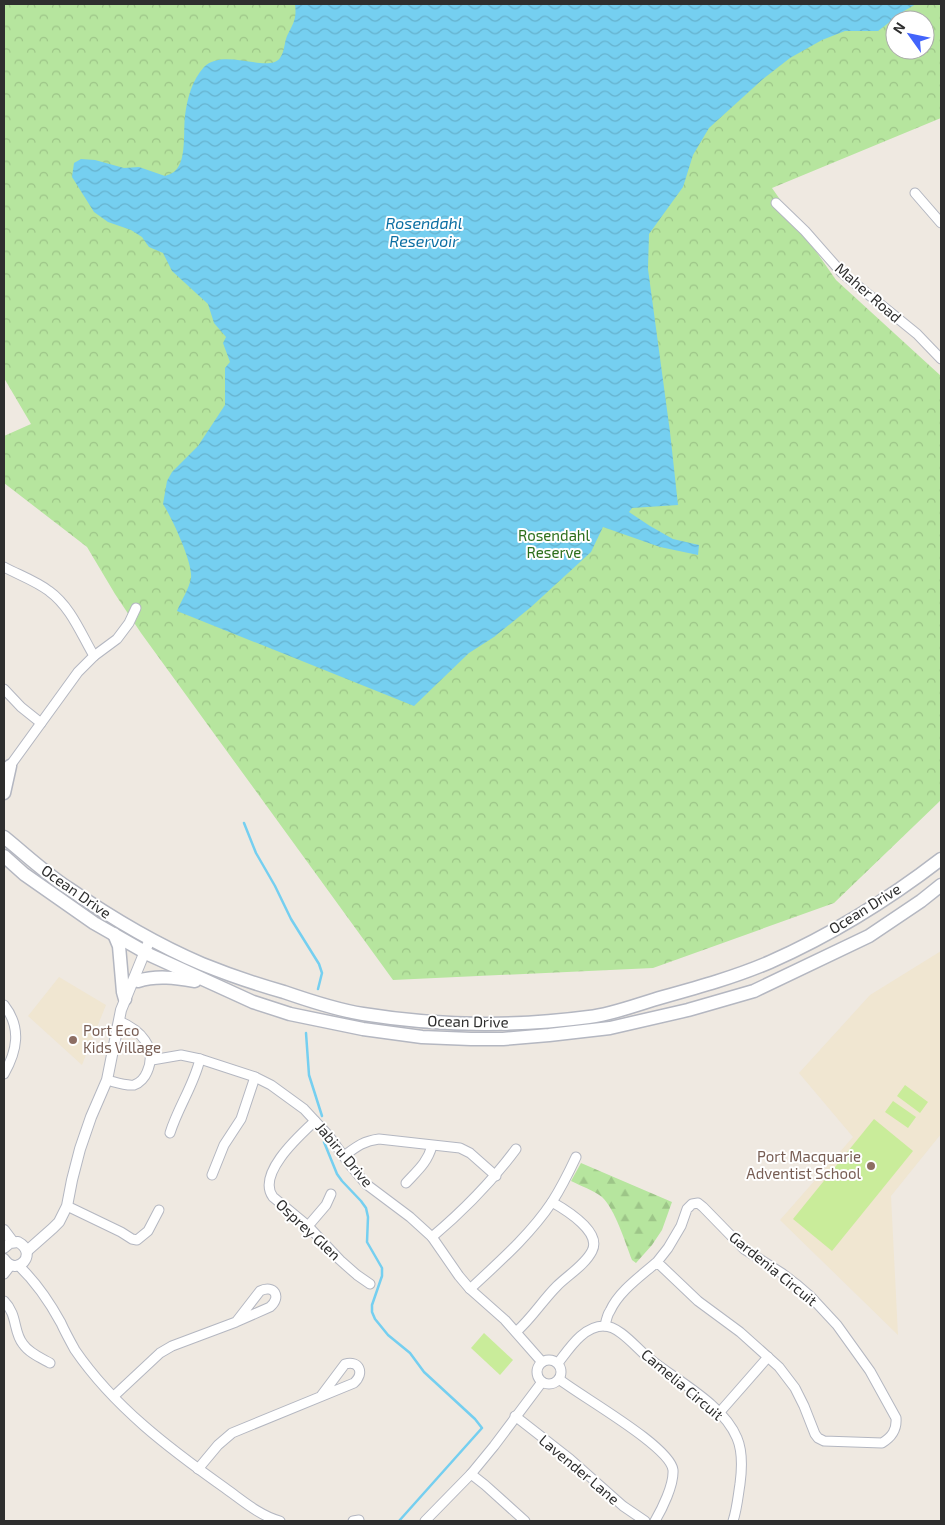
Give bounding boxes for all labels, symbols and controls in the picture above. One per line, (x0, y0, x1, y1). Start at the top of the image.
north arrow (885, 10, 935, 60)
text: N (889, 19, 909, 37)
water label: Rosendahl Reservoir (385, 213, 463, 250)
street label: Maher Road (832, 259, 905, 326)
park label: Rosendahl Reserve (518, 526, 591, 561)
street label: Ocean Drive (38, 861, 115, 922)
street label: Ocean Drive (825, 879, 904, 937)
street label: Ocean Drive (427, 1011, 509, 1031)
place label: Port Eco Kids Village (83, 1021, 161, 1056)
marker: Port Eco Kids Village (67, 1034, 79, 1046)
street label: Jabiru Drive (312, 1118, 377, 1190)
place label: Port Macquarie Adventist School (746, 1147, 862, 1182)
marker: Port Macquarie Adventist School (865, 1160, 877, 1172)
street label: Osprey Glen (273, 1195, 345, 1264)
street label: Gardenia Circuit (726, 1227, 821, 1309)
street label: Camelia Circuit (638, 1345, 727, 1424)
street label: Lavender Lane (536, 1431, 623, 1508)

